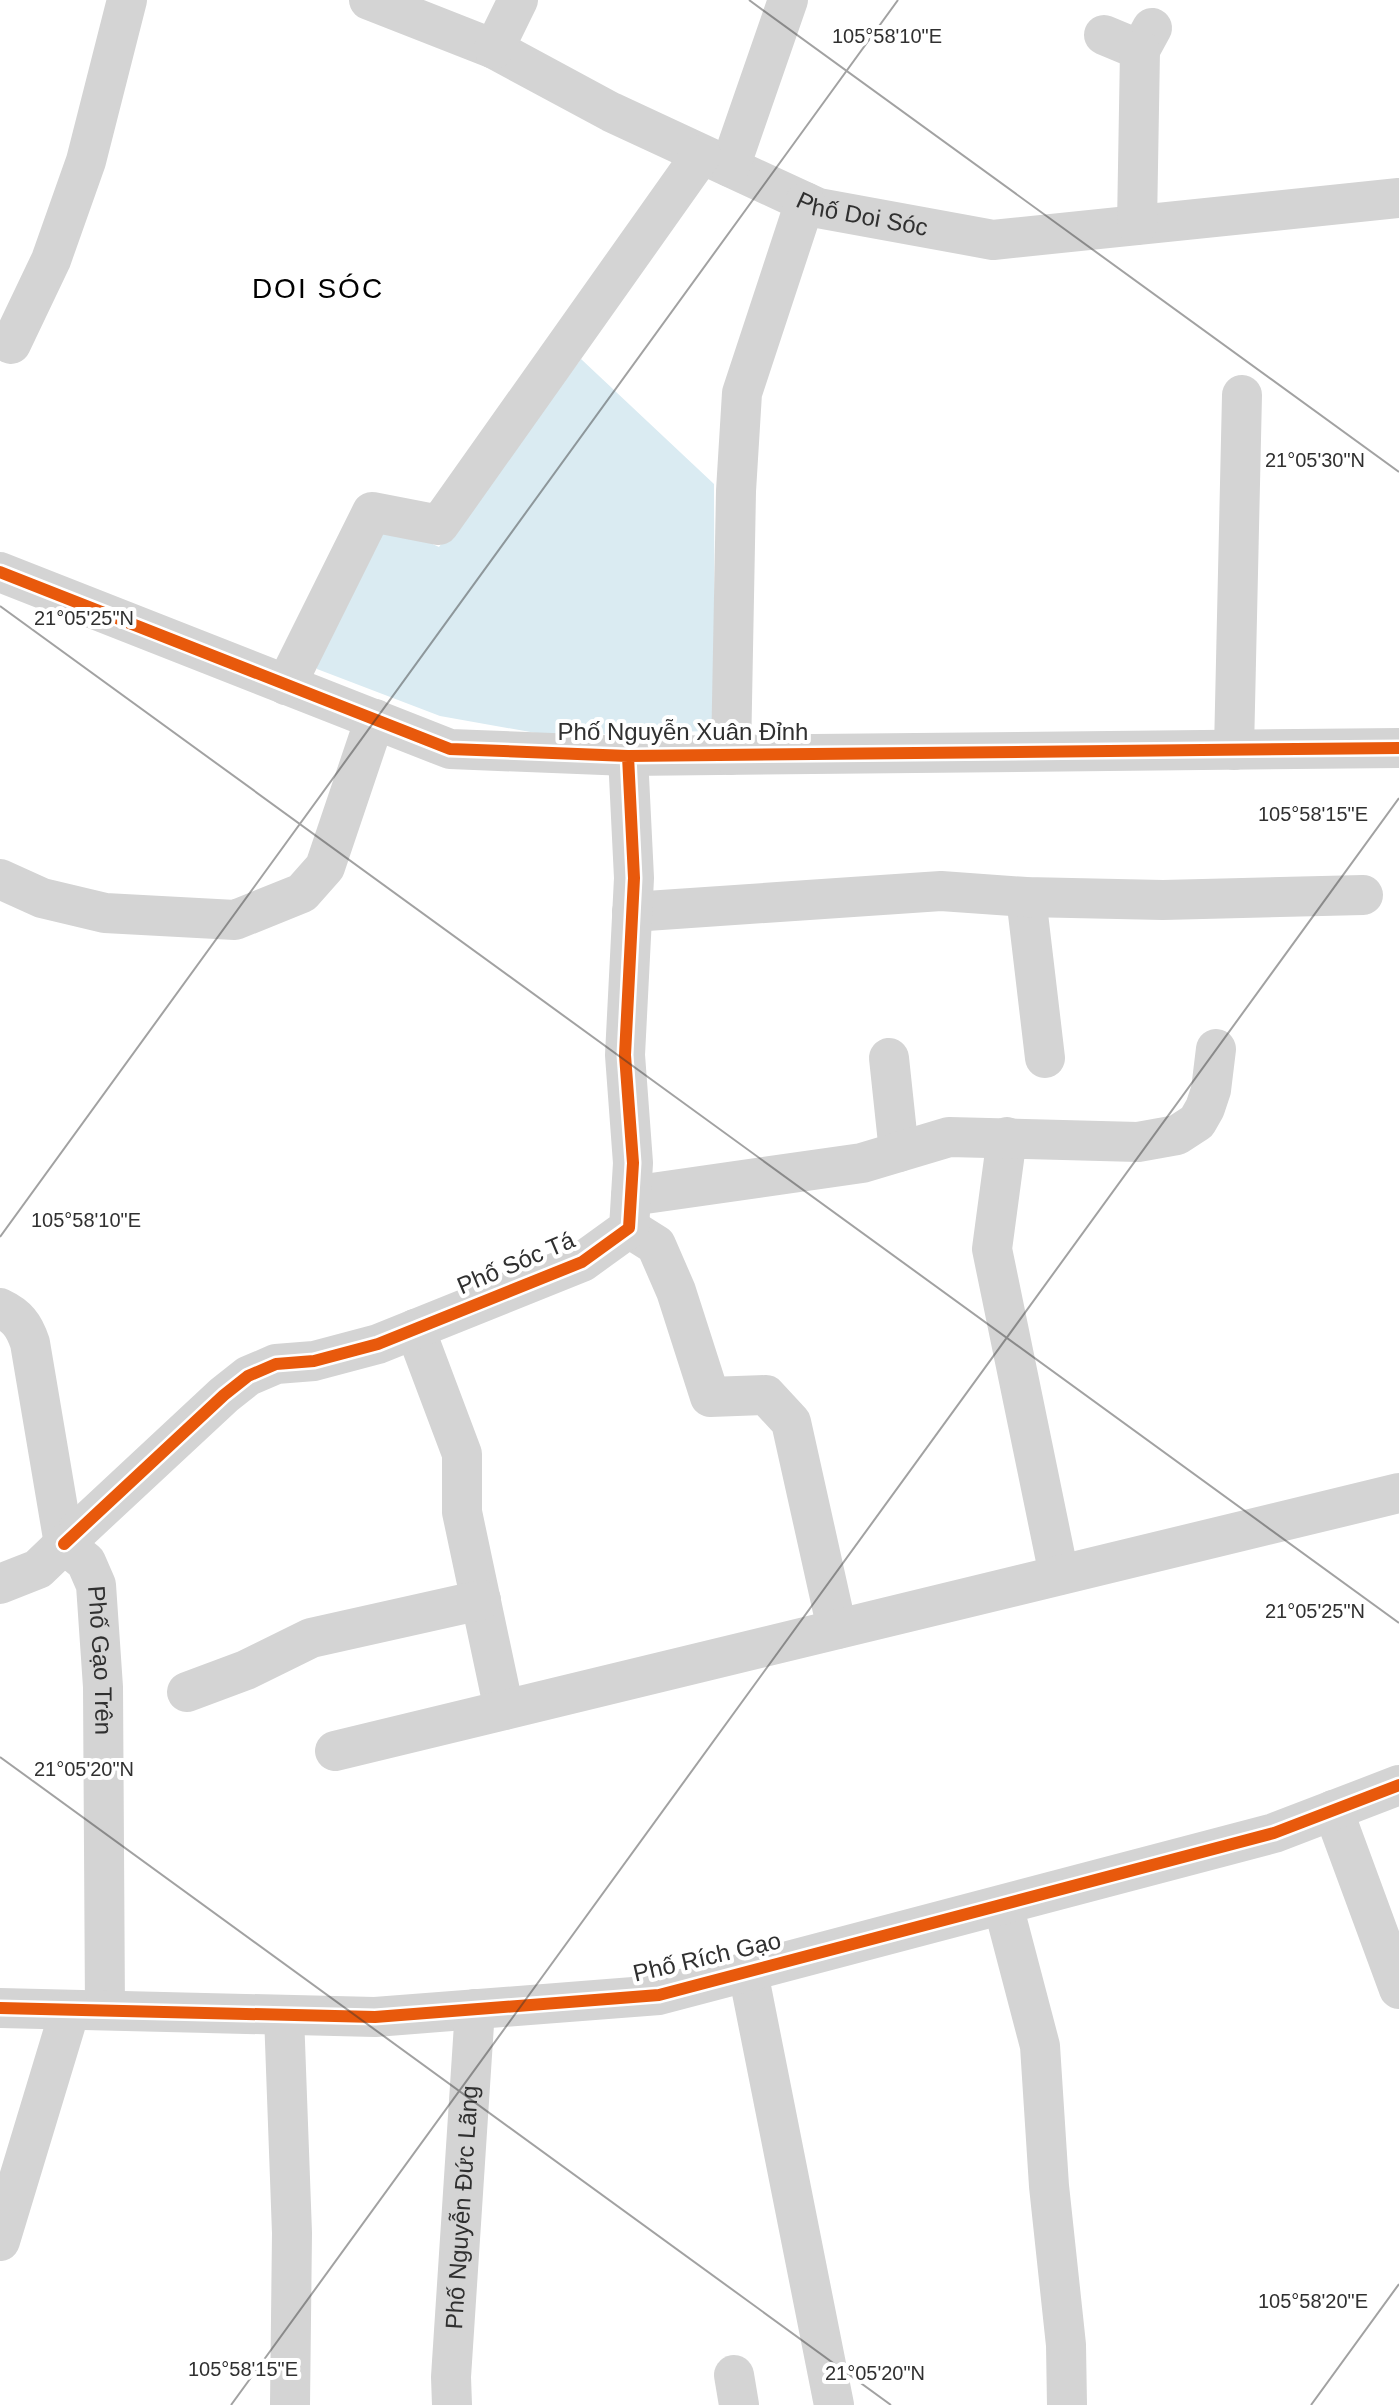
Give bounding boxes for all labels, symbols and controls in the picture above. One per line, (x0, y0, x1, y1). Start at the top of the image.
text: 105°58'10"E (832, 25, 942, 47)
street label: Phố Doi Sóc (793, 186, 930, 241)
district label: DOI SÓC (252, 273, 384, 304)
text: 21°05'30"N (1265, 449, 1365, 471)
text: 21°05'25"N (34, 607, 134, 629)
street label: Phố Nguyễn Xuân Đỉnh (558, 718, 808, 745)
text: 105°58'15"E (1258, 803, 1368, 825)
text: 105°58'10"E (31, 1209, 141, 1231)
street label: Phố Sóc Tá (453, 1225, 579, 1299)
street label: Phố Gạo Trên (83, 1585, 117, 1735)
text: 21°05'25"N (1265, 1600, 1365, 1622)
text: 21°05'20"N (34, 1758, 134, 1780)
street label: Phố Rích Gạo (630, 1926, 783, 1987)
street label: Phố Nguyễn Đức Lãng (440, 2085, 483, 2330)
text: 105°58'20"E (1258, 2290, 1368, 2312)
text: 105°58'15"E (188, 2358, 298, 2380)
text: 21°05'20"N (825, 2362, 925, 2384)

